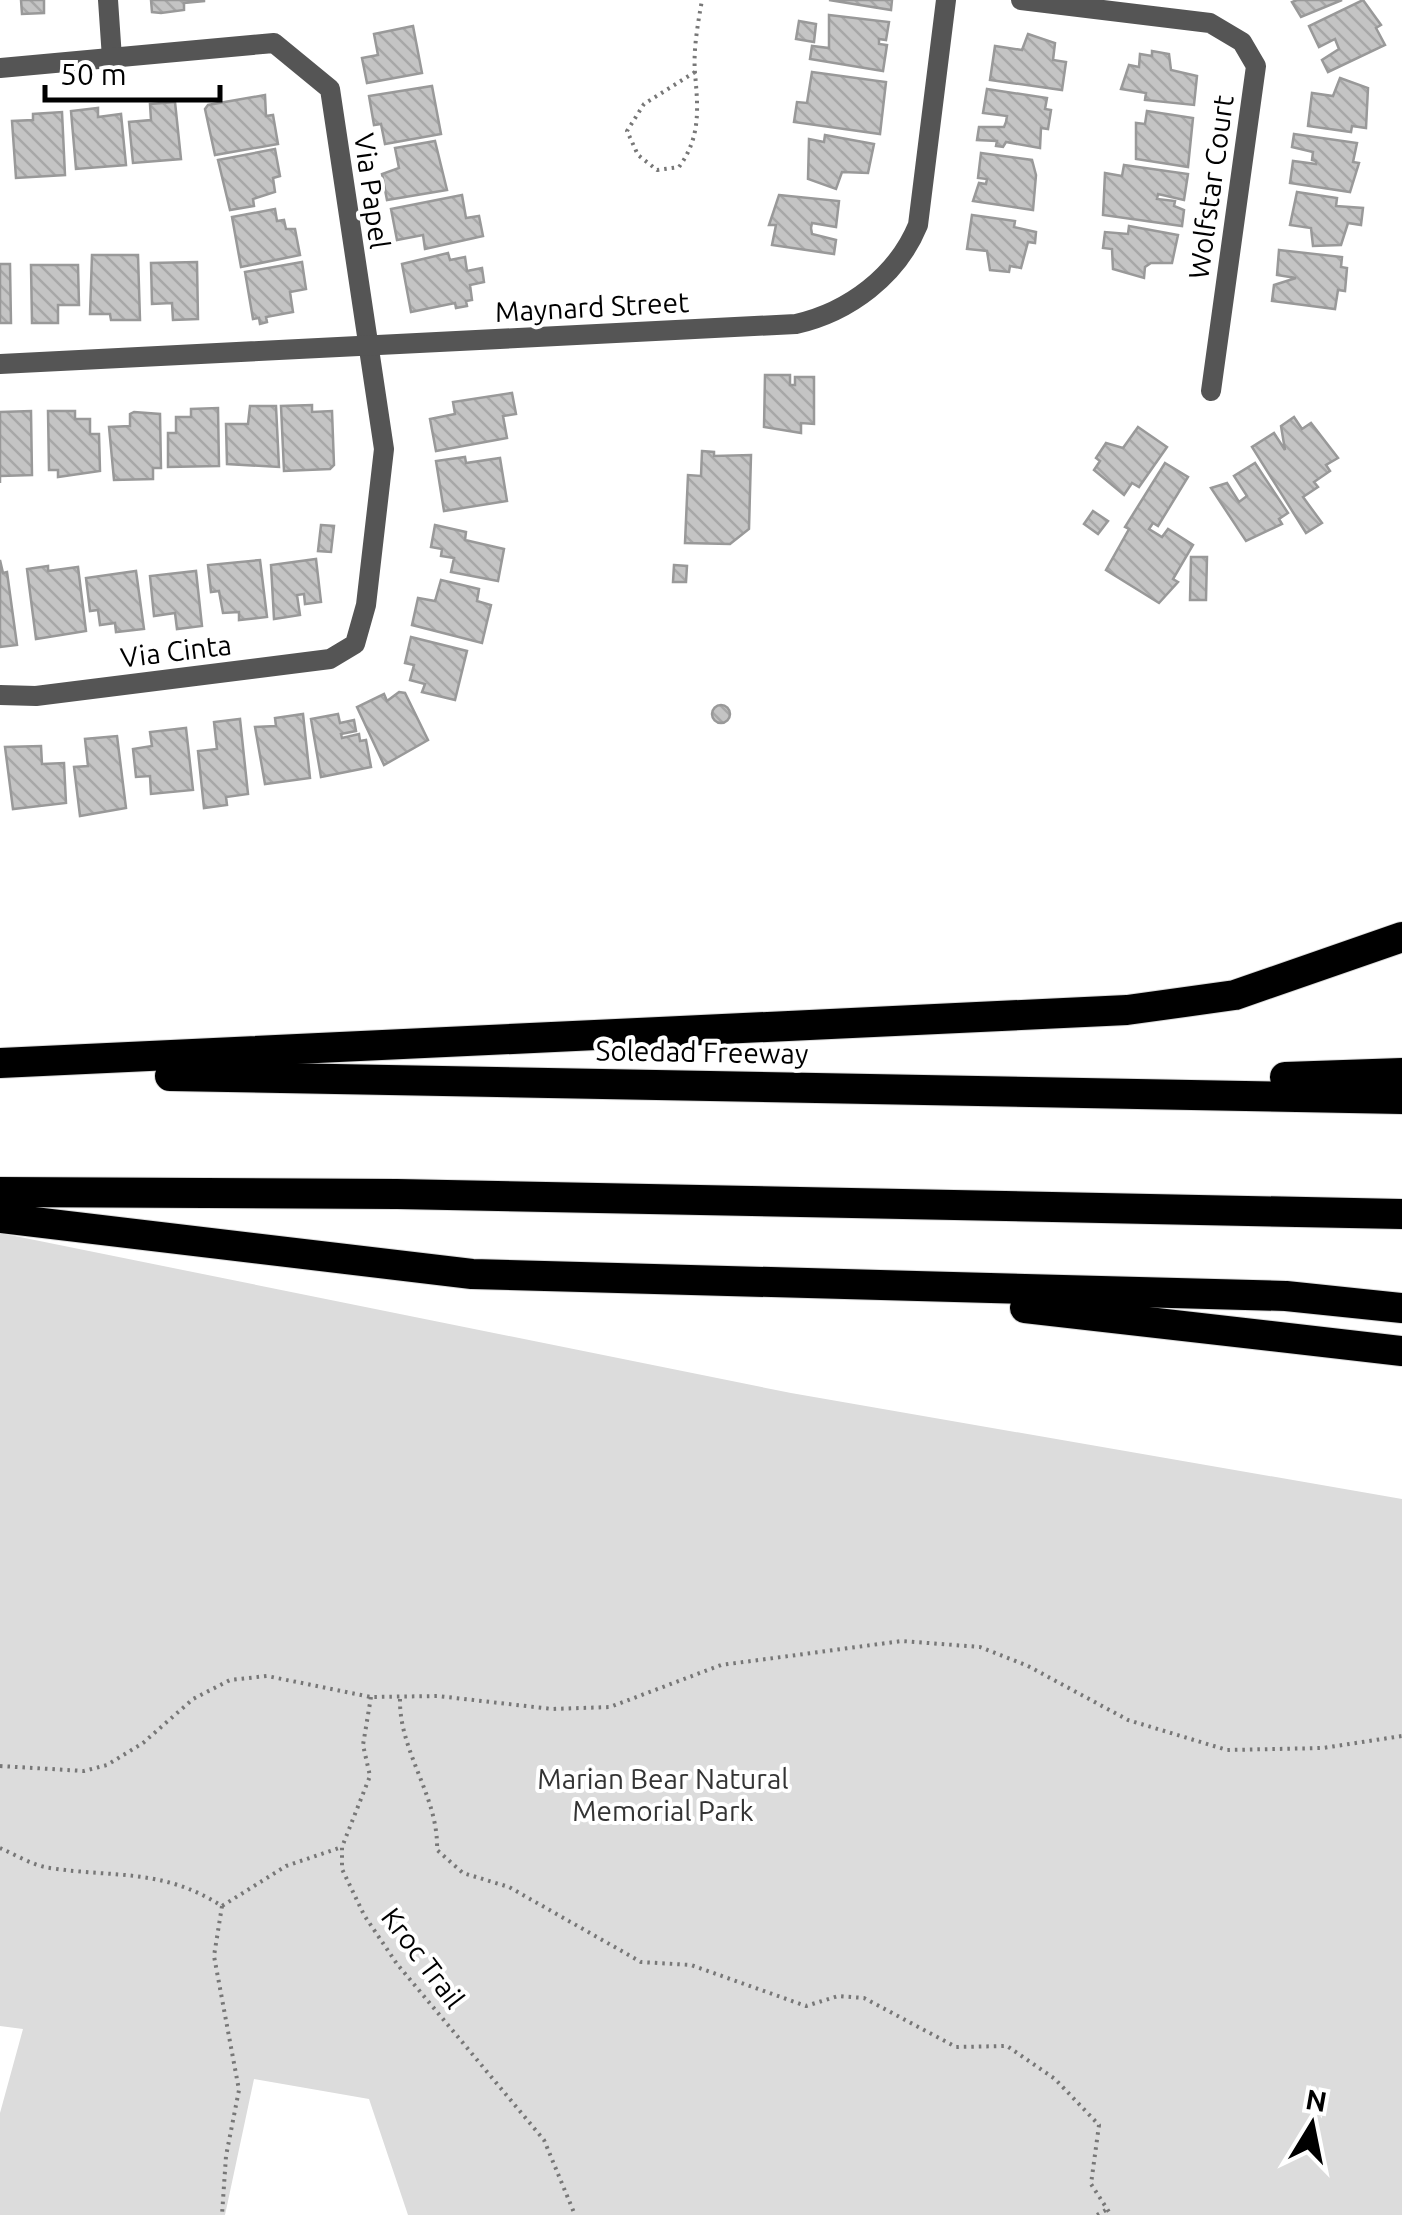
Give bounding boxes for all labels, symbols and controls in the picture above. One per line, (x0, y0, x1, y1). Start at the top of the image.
scale bar (45, 40, 220, 102)
text: 50 m (60, 57, 127, 91)
street label: Wolfstar Court (1182, 93, 1239, 281)
street label: Via Papel (349, 131, 396, 251)
street label: Maynard Street (494, 286, 690, 327)
street label: Via Cinta (119, 628, 233, 673)
street label: Soledad Freeway (595, 1034, 809, 1069)
park label: Marian Bear Natural Memorial Park (537, 1763, 789, 1826)
street label: Kroc Trail (376, 1902, 471, 2014)
north arrow (1262, 2075, 1362, 2175)
text: N (1303, 2083, 1329, 2117)

